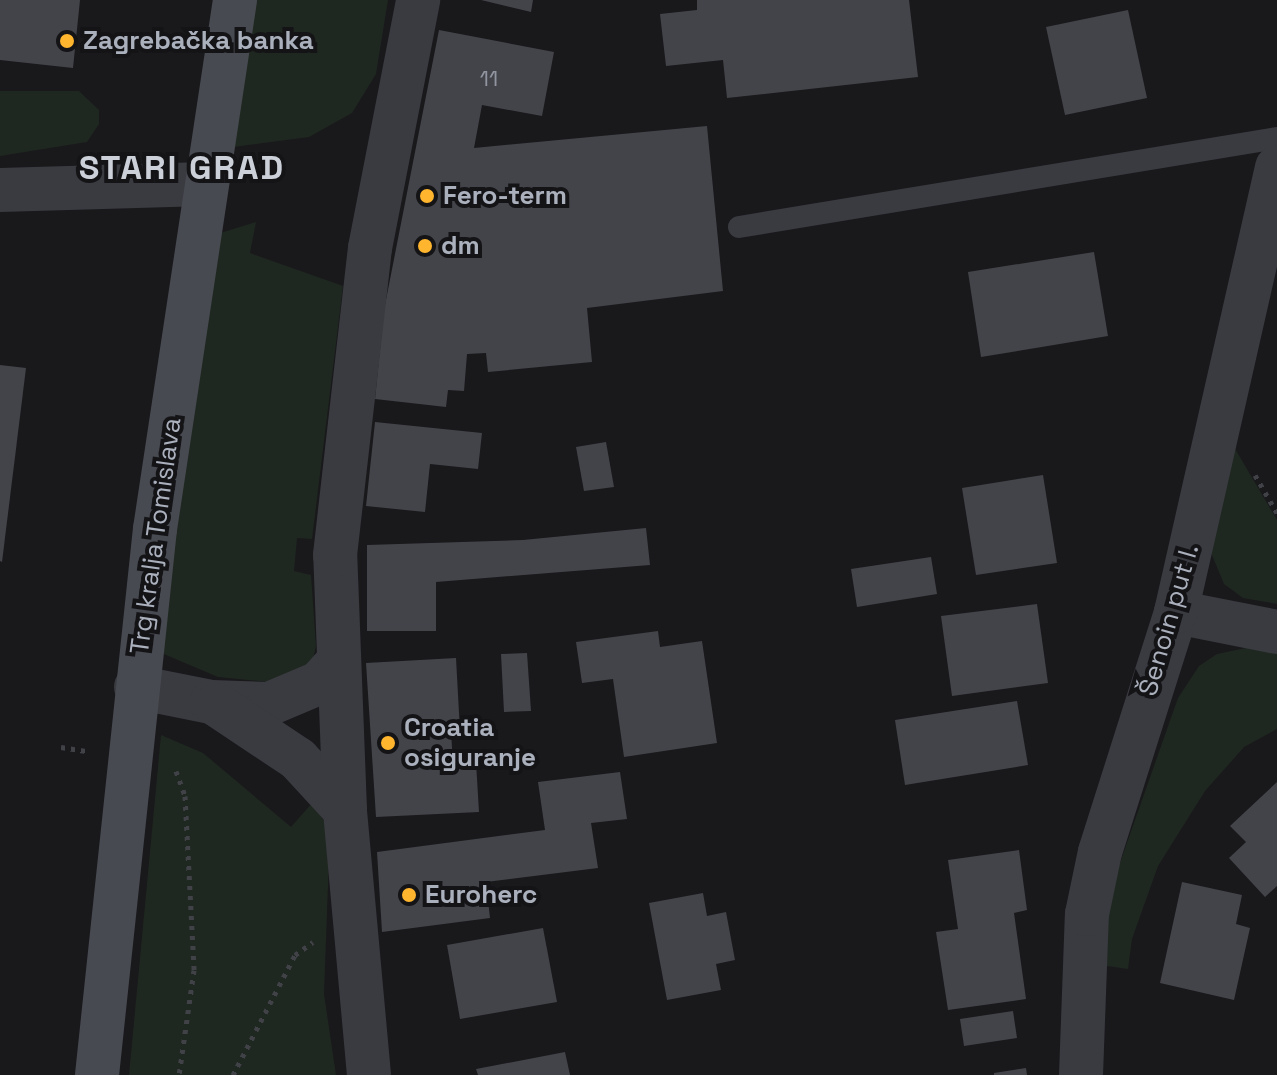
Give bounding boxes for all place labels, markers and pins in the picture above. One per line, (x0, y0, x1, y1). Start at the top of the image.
place label: Zagrebačka banka (83, 25, 314, 57)
marker: Zagrebačka banka (58, 32, 76, 50)
place label: Fero-term (443, 180, 567, 212)
marker: Fero-term (418, 187, 436, 205)
place label: dm (441, 230, 480, 262)
marker: dm (416, 237, 434, 255)
place label: Croatia osiguranje (404, 712, 536, 774)
marker: Croatia osiguranje (379, 734, 397, 752)
place label: Euroherc (425, 879, 537, 911)
marker: Euroherc (400, 886, 418, 904)

